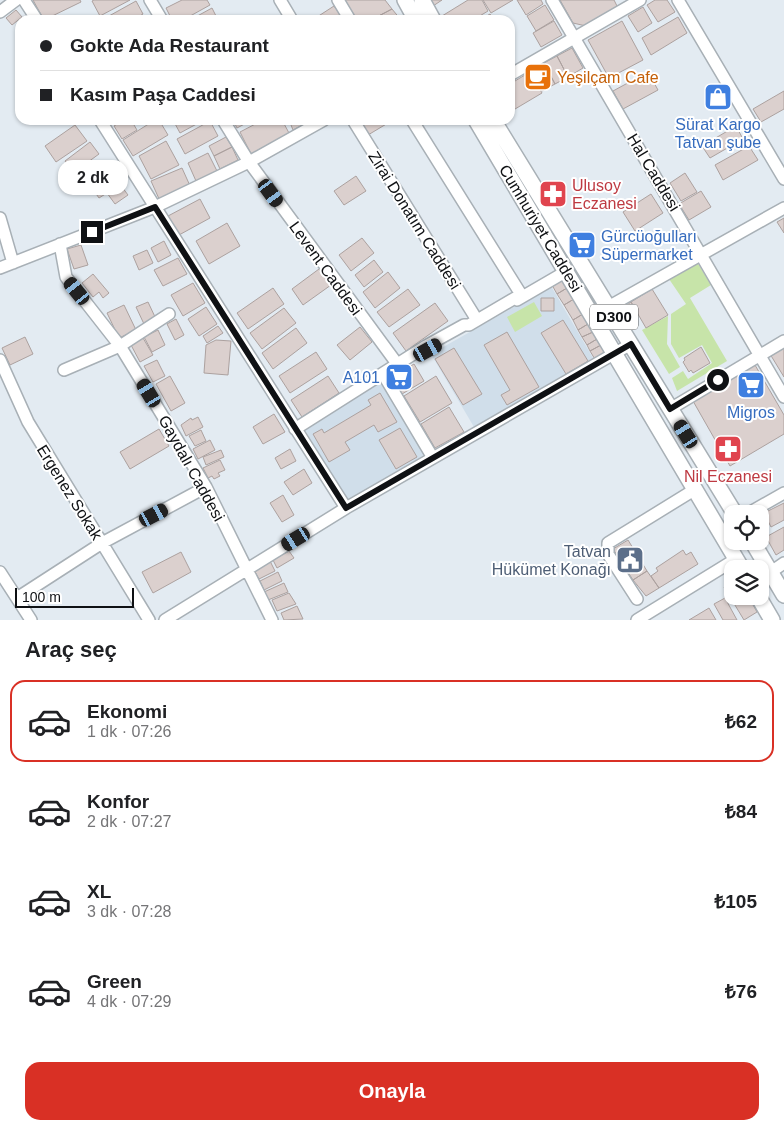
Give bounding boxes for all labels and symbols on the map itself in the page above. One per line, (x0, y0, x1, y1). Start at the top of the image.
cafe icon: Yeşilçam Cafe (523, 62, 553, 92)
place label: Yeşilçam Cafe (557, 69, 659, 86)
shop icon: Sürat Kargo Tatvan şube (703, 82, 733, 112)
place label: Sürat Kargo Tatvan şube (675, 116, 761, 151)
street label: Hal Caddesi (624, 131, 683, 214)
street label: Zirai Donatım Caddesi (365, 148, 464, 292)
callout: 2 dk (57, 160, 127, 194)
street label: Cumhuriyet Caddesi (496, 162, 585, 295)
car (256, 176, 285, 210)
place label: Ulusoy Eczanesi (572, 177, 637, 212)
pharmacy icon: Ulusoy Eczanesi (538, 179, 568, 209)
street label: Levent Caddesi (286, 218, 365, 318)
route end (81, 221, 103, 243)
place label: Gürcüoğulları Süpermarket (601, 228, 697, 263)
supermarket icon: Gürcüoğulları Süpermarket (567, 230, 597, 260)
car (61, 275, 92, 307)
road number: D300 (590, 304, 638, 330)
car (411, 336, 444, 364)
supermarket icon: A101 (384, 362, 414, 392)
place label: A101 (343, 369, 380, 386)
route start (707, 369, 729, 391)
supermarket icon: Migros (736, 370, 766, 400)
car (134, 376, 163, 410)
place label: Migros (727, 404, 775, 421)
street label: Gaydalı Caddesi (155, 412, 228, 524)
car (671, 417, 700, 451)
pharmacy icon: Nil Eczanesi (713, 434, 743, 464)
street label: Ergenez Sokak (34, 442, 106, 544)
place label: Nil Eczanesi (684, 468, 772, 485)
car (137, 501, 170, 529)
car (279, 525, 312, 553)
place label: Tatvan Hükümet Konağı (492, 543, 611, 578)
public building icon: Tatvan Hükümet Konağı (615, 545, 645, 575)
scale bar (15, 585, 134, 608)

